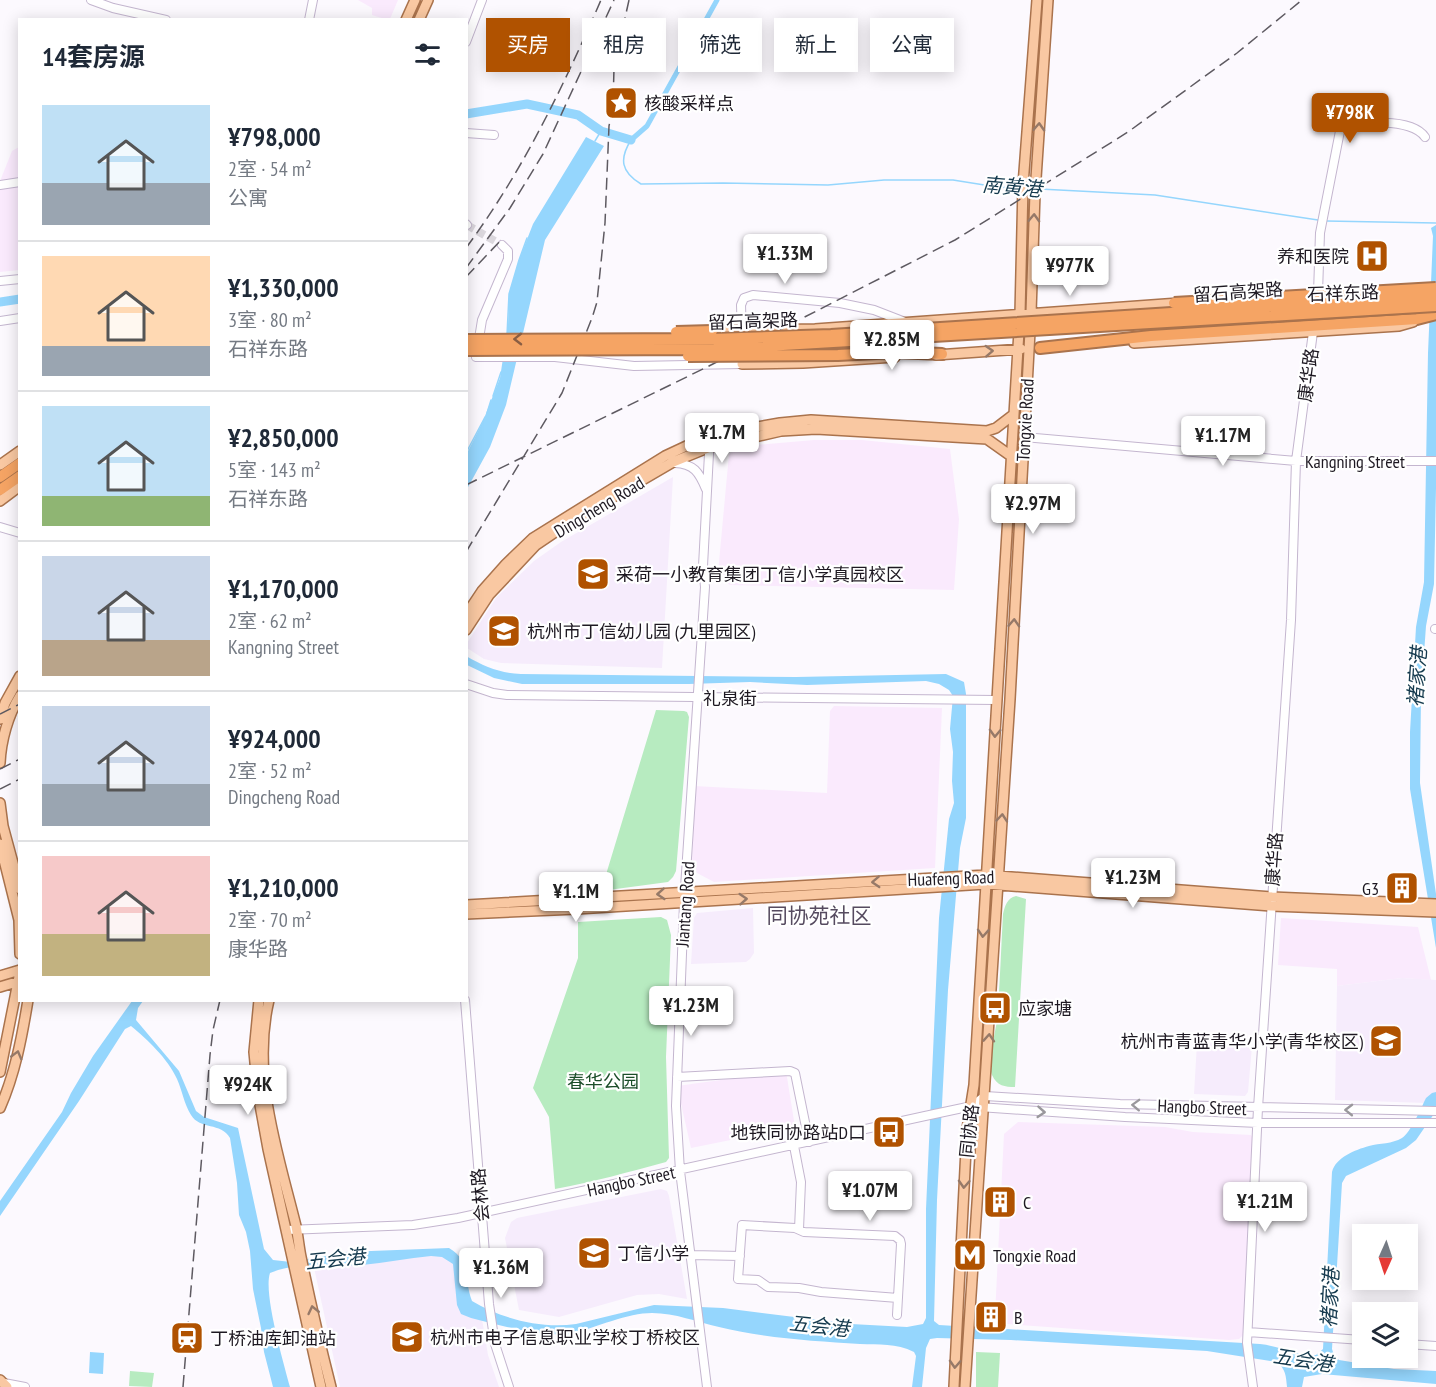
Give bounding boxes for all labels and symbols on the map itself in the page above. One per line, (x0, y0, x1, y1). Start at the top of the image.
place icon: 核酸采样点 (603, 85, 639, 121)
place label: 核酸采样点 (644, 92, 734, 115)
pin: ¥798K (1308, 93, 1392, 144)
one-way arrow (1033, 122, 1046, 131)
water label: 南黄港 (981, 171, 1046, 203)
one-way arrow (1028, 214, 1040, 223)
pin: ¥1.33M (736, 234, 834, 285)
hospital icon: 养和医院 (1354, 238, 1390, 274)
place label: 养和医院 (1277, 245, 1349, 268)
pin: ¥977K (1028, 246, 1112, 297)
street label: 留石高架路 (1192, 277, 1284, 307)
street label: 石祥东路 (1307, 280, 1379, 306)
street label: 留石高架路 (708, 308, 798, 334)
pin: ¥2.85M (843, 320, 941, 371)
one-way arrow (513, 333, 522, 345)
one-way arrow (985, 345, 994, 358)
street label: 康华路 (1293, 347, 1323, 403)
street label: Tongxie Road (1011, 378, 1039, 462)
pin: ¥1.7M (680, 413, 764, 464)
pin: ¥1.17M (1174, 416, 1272, 467)
street label: Kangning Street (1305, 450, 1405, 473)
street label: Dingcheng Road (550, 471, 648, 543)
pin: ¥2.97M (984, 484, 1082, 535)
school or university icon: 采荷一小教育集团丁信小学真园校区 (575, 556, 611, 592)
place label: 采荷一小教育集团丁信小学真园校区 (616, 563, 904, 586)
school or university icon: 杭州市丁信幼儿园 (九里园区) (486, 613, 522, 649)
one-way arrow (1008, 618, 1021, 627)
place label: 杭州市丁信幼儿园 (九里园区) (527, 620, 756, 643)
water label: 褚家港 (1402, 643, 1432, 708)
street label: 礼泉街 (703, 687, 757, 710)
one-way arrow (988, 728, 1001, 737)
one-way arrow (995, 813, 1008, 822)
street label: 康华路 (1261, 831, 1287, 887)
pin: ¥1.23M (1084, 858, 1182, 909)
street label: Jiantang Road (670, 860, 699, 949)
street label: Huafeng Road (907, 865, 995, 891)
building icon: G3 (1384, 870, 1420, 906)
pin: ¥1.1M (534, 872, 618, 923)
one-way arrow (872, 875, 881, 888)
place label: G3 (1362, 877, 1379, 900)
one-way arrow (656, 887, 665, 900)
one-way arrow (738, 893, 747, 906)
district label: 同协苑社区 (767, 902, 872, 929)
one-way arrow (976, 929, 989, 938)
pin: ¥1.23M (642, 986, 740, 1037)
bus stop icon: 应家塘 (977, 990, 1013, 1026)
place label: 应家塘 (1018, 997, 1072, 1020)
school or university icon: 杭州市青蓝青华小学(青华校区) (1368, 1023, 1404, 1059)
place label: 杭州市青蓝青华小学(青华校区) (1121, 1030, 1364, 1053)
one-way arrow (982, 1034, 995, 1043)
one-way arrow (10, 1050, 23, 1060)
pin: ¥924K (206, 1065, 290, 1116)
park label: 春华公园 (567, 1070, 639, 1093)
street label: Hangbo Street (1157, 1094, 1247, 1120)
one-way arrow (1132, 1098, 1141, 1111)
street label: 同协路 (955, 1103, 983, 1159)
one-way arrow (1345, 1104, 1354, 1116)
one-way arrow (1037, 1105, 1046, 1118)
bus stop icon: 地铁同协路站D口 (871, 1114, 907, 1150)
place label: 地铁同协路站D口 (731, 1121, 866, 1144)
street label: Hangbo Street (585, 1160, 677, 1202)
street label: 会林路 (466, 1167, 494, 1223)
pin: ¥1.07M (821, 1171, 919, 1222)
one-way arrow (958, 1180, 971, 1189)
pin: ¥1.21M (1216, 1182, 1314, 1233)
building icon: C (982, 1184, 1018, 1220)
place label: C (1023, 1191, 1031, 1214)
north arrow (1352, 1224, 1418, 1290)
school or university icon: 丁信小学 (576, 1235, 612, 1271)
metro station icon: Tongxie Road (952, 1237, 988, 1273)
place label: 丁信小学 (617, 1242, 689, 1265)
water label: 五会港 (304, 1243, 369, 1275)
place label: Tongxie Road (993, 1244, 1076, 1267)
pin: ¥1.36M (452, 1248, 550, 1299)
water label: 褚家港 (1315, 1264, 1345, 1329)
building icon: B (973, 1299, 1009, 1335)
one-way arrow (307, 1305, 320, 1315)
place label: B (1014, 1306, 1022, 1329)
water label: 五会港 (788, 1310, 853, 1342)
school or university icon: 杭州市电子信息职业学校丁桥校区 (389, 1319, 425, 1355)
station icon: 丁桥油库卸油站 (169, 1320, 205, 1356)
place label: 杭州市电子信息职业学校丁桥校区 (430, 1326, 700, 1349)
place label: 丁桥油库卸油站 (210, 1327, 336, 1350)
water label: 五会港 (1271, 1342, 1338, 1378)
one-way arrow (948, 1359, 961, 1368)

